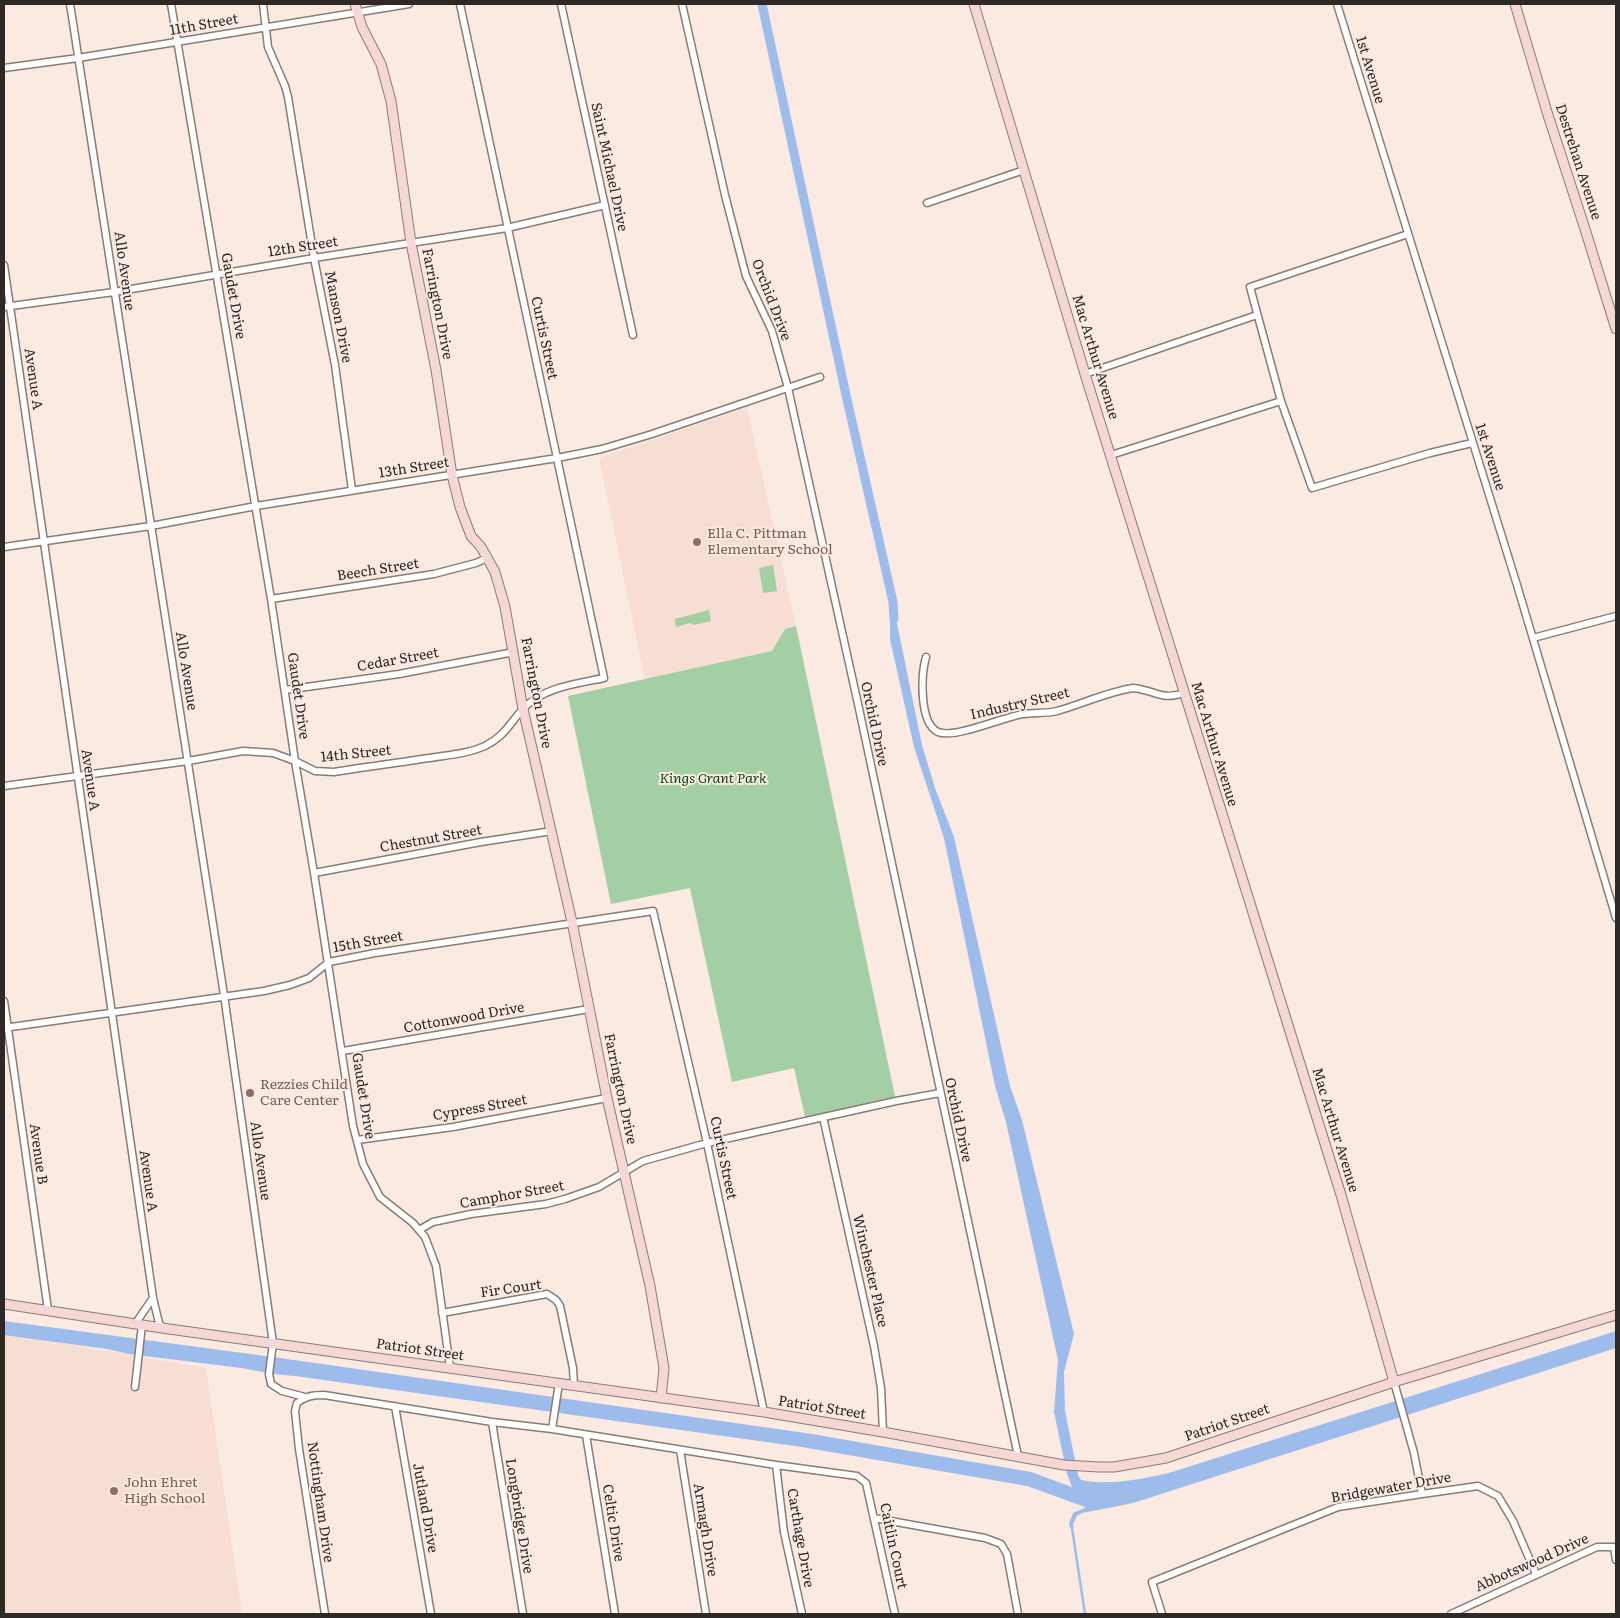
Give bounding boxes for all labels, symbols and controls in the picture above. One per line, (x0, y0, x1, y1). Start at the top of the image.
street label: 11th Street (168, 11, 240, 39)
street label: 1st Avenue (1352, 34, 1388, 106)
street label: Saint Michael Drive (587, 101, 631, 233)
street label: Destrehan Avenue (1551, 102, 1605, 222)
street label: Allo Avenue (110, 230, 138, 312)
street label: 12th Street (267, 233, 339, 261)
street label: Farrington Drive (418, 247, 456, 361)
street label: Gaudet Drive (217, 252, 249, 340)
street label: Orchid Drive (748, 257, 794, 343)
street label: Manson Drive (321, 269, 355, 365)
street label: Mac Arthur Avenue (1068, 293, 1122, 421)
street label: Curtis Street (527, 295, 561, 381)
street label: Avenue A (20, 347, 46, 411)
street label: 1st Avenue (1471, 421, 1509, 493)
street label: 13th Street (378, 454, 450, 482)
place label: Ella C. Pittman Elementary School (707, 526, 833, 558)
marker: Ella C. Pittman Elementary School (691, 536, 703, 548)
street label: Beech Street (336, 555, 420, 585)
street label: Allo Avenue (171, 630, 201, 712)
street label: Farrington Drive (517, 636, 555, 750)
street label: Cedar Street (356, 645, 440, 675)
street label: Gaudet Drive (284, 652, 312, 740)
street label: Orchid Drive (857, 680, 891, 768)
street label: Mac Arthur Avenue (1187, 680, 1241, 808)
street label: Industry Street (969, 684, 1071, 724)
street label: 14th Street (320, 742, 392, 766)
street label: Avenue A (77, 748, 103, 812)
park label: Kings Grant Park (659, 771, 767, 787)
street label: Chestnut Street (379, 822, 483, 856)
street label: 15th Street (332, 928, 404, 956)
street label: Cottonwood Drive (402, 999, 526, 1037)
street label: Farrington Drive (600, 1032, 640, 1146)
street label: Gaudet Drive (348, 1052, 378, 1140)
street label: Mac Arthur Avenue (1308, 1066, 1362, 1194)
street label: Orchid Drive (941, 1076, 975, 1164)
place label: Rezzies Child Care Center (260, 1077, 348, 1110)
marker: Rezzies Child Care Center (244, 1087, 256, 1099)
street label: Cypress Street (432, 1091, 528, 1125)
street label: Curtis Street (706, 1115, 740, 1201)
street label: Allo Avenue (246, 1120, 274, 1202)
street label: Avenue B (25, 1123, 51, 1185)
street label: Avenue A (135, 1149, 161, 1213)
street label: Camphor Street (459, 1178, 565, 1212)
street label: Winchester Place (849, 1213, 891, 1329)
street label: Fir Court (479, 1276, 543, 1302)
street label: Patriot Street (375, 1336, 465, 1364)
street label: Patriot Street (777, 1393, 867, 1423)
street label: Patriot Street (1182, 1401, 1272, 1445)
street label: Nottingham Drive (303, 1441, 337, 1563)
street label: Longbridge Drive (502, 1457, 536, 1575)
street label: Jutland Drive (409, 1462, 441, 1554)
street label: Bridgewater Drive (1330, 1469, 1452, 1507)
place label: John Ehret High School (124, 1475, 205, 1508)
street label: Armagh Drive (689, 1482, 721, 1578)
street label: Celtic Drive (599, 1483, 627, 1563)
marker: John Ehret High School (108, 1485, 120, 1497)
street label: Carthage Drive (783, 1487, 817, 1589)
street label: Caitlin Court (876, 1501, 910, 1591)
street label: Abbotswood Drive (1473, 1530, 1591, 1596)

